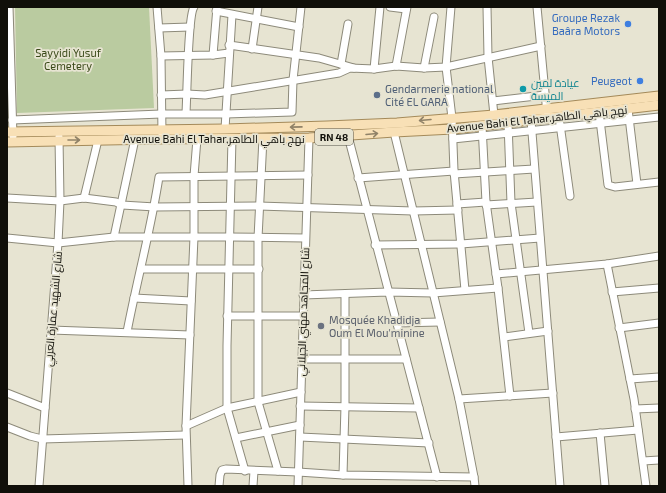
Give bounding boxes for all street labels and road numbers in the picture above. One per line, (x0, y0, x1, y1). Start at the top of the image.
street label: Avenue Bahi El Tahar,نهج باهي الطاهر (446, 103, 628, 137)
road number: RN 48 (315, 129, 353, 145)
street label: Avenue Bahi El Tahar,نهج باهي الطاهر (123, 132, 305, 148)
street label: شارع المجاهد مهني الجيلاني (294, 247, 314, 377)
street label: شارع الشهيد عمارة العربي (41, 251, 67, 368)

